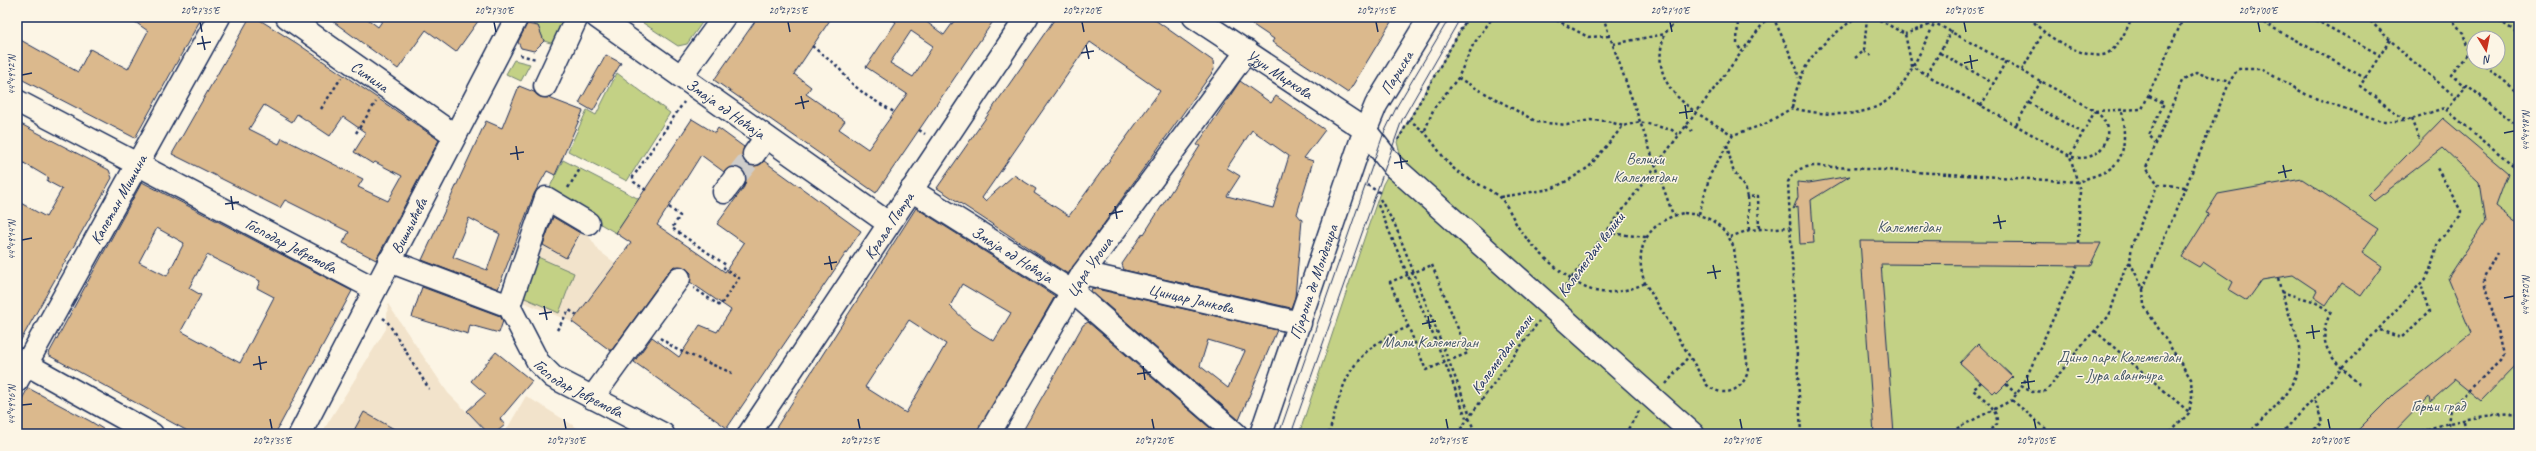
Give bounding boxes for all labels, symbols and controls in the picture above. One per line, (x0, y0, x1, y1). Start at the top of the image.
text: 20°27'35"E (181, 4, 221, 17)
text: 20°27'30"E (475, 4, 515, 17)
text: 20°27'25"E (769, 4, 809, 17)
text: 20°27'20"E (1063, 4, 1103, 17)
text: 20°27'15"E (1357, 4, 1397, 17)
text: 20°27'10"E (1651, 4, 1691, 17)
text: 20°27'05"E (1945, 4, 1985, 17)
text: 20°27'00"E (2239, 4, 2279, 17)
north arrow (2466, 30, 2506, 70)
street label: Узун Миркова (1242, 46, 1317, 104)
street label: Париска (1376, 46, 1419, 98)
text: N (2481, 52, 2492, 68)
text: 44°49'12"N (5, 53, 18, 95)
street label: Симина (347, 57, 394, 98)
street label: Змаја од Ноћаја (682, 74, 770, 144)
text: 44°49'18"N (2519, 109, 2532, 151)
park label: Велики Калемегдан (1613, 149, 1678, 187)
street label: Капетан Мишина (86, 150, 152, 248)
street label: Краља Петра (860, 187, 919, 263)
street label: Вишњићева (387, 193, 433, 257)
street label: Калемегдан велики (1553, 208, 1630, 301)
street label: Господар Јевремова (242, 214, 341, 279)
park label: Калемегдан (1877, 217, 1942, 237)
text: 44°49'14"N (5, 218, 18, 260)
street label: Пјарона де Мондезира (1285, 221, 1343, 342)
street label: Змаја од Ноћаја (968, 222, 1057, 288)
street label: Цара Уроша (1062, 232, 1118, 301)
text: 44°49'20"N (2519, 274, 2532, 316)
street label: Цинцар Јанкова (1146, 279, 1237, 319)
street label: Калемегдан мали (1466, 310, 1538, 398)
park label: Мали Калемегдан (1382, 332, 1480, 352)
park label: Дино парк Калемегдан – Јура авантура (2057, 347, 2182, 385)
street label: Господар Јевремова (529, 355, 627, 423)
text: 44°49'16"N (5, 383, 18, 425)
park label: Горњи град (2411, 396, 2467, 416)
text: 20°27'35"E (253, 434, 293, 447)
text: 20°27'30"E (547, 434, 587, 447)
text: 20°27'25"E (841, 434, 881, 447)
text: 20°27'20"E (1135, 434, 1175, 447)
text: 20°27'15"E (1429, 434, 1469, 447)
text: 20°27'10"E (1723, 434, 1763, 447)
text: 20°27'05"E (2017, 434, 2057, 447)
text: 20°27'00"E (2311, 434, 2351, 447)

